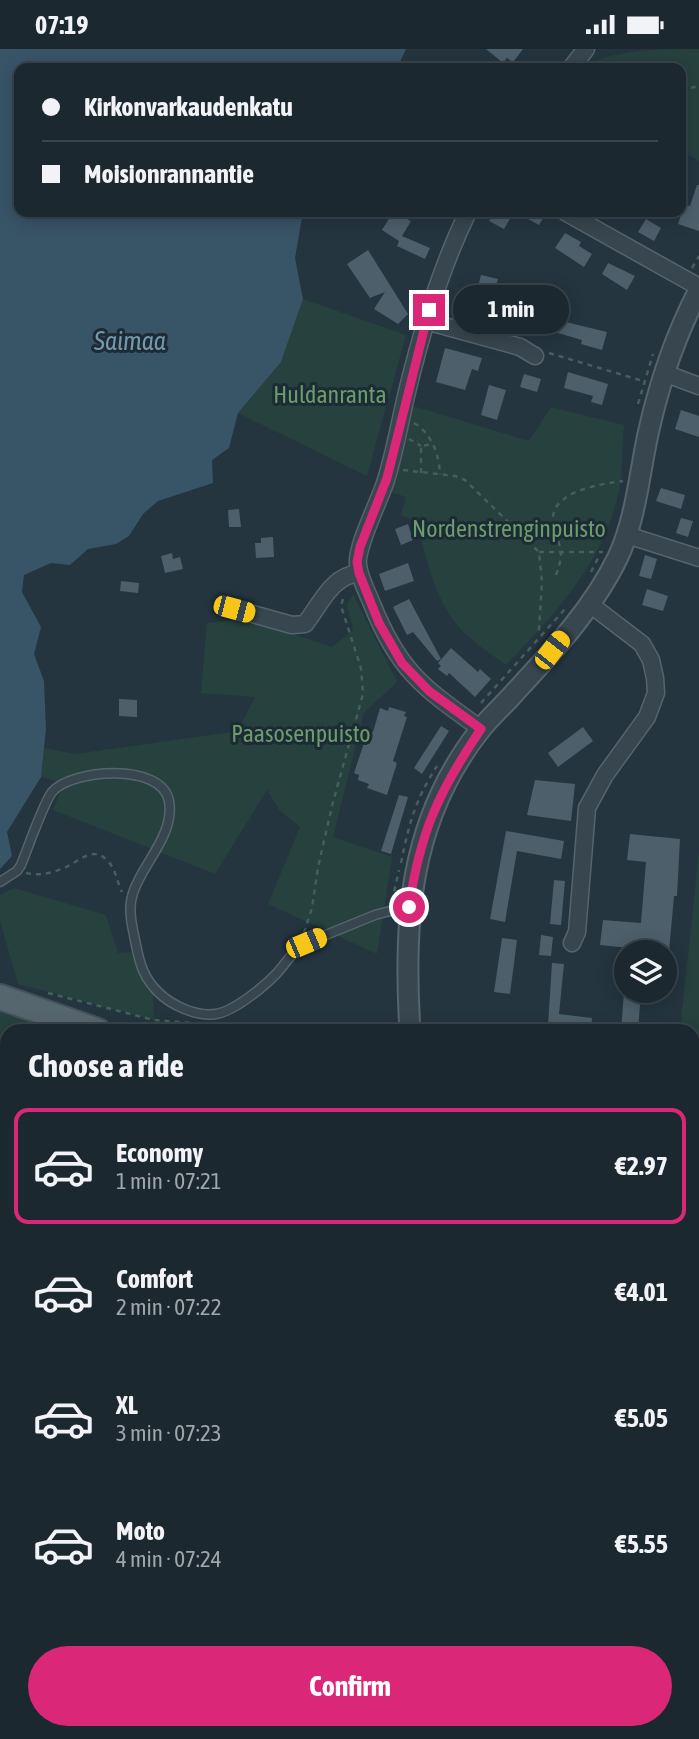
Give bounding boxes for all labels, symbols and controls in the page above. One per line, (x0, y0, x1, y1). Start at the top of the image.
text: 07:19 (35, 10, 89, 40)
text: Kirkonvarkaudenkatu (84, 92, 293, 122)
text: Moisionrannantie (84, 159, 254, 189)
callout: 1 min (453, 285, 569, 335)
route end (413, 294, 445, 326)
text: 1 min (488, 296, 534, 322)
water label: Saimaa (93, 326, 166, 356)
park label: Huldanranta (273, 381, 387, 408)
park label: Nordenstrenginpuisto (412, 515, 606, 542)
car (211, 593, 258, 625)
car (531, 627, 574, 673)
park label: Paasosenpuisto (231, 720, 371, 747)
route start (393, 891, 425, 923)
car (283, 925, 330, 961)
map controls (614, 940, 677, 1003)
button: layers (614, 940, 677, 1003)
text: Choose a ride (28, 1047, 184, 1084)
icon: car (32, 1135, 95, 1198)
text: Economy (116, 1138, 203, 1168)
text: €2.97 (615, 1151, 668, 1181)
text: 1 min · 07:21 (116, 1168, 222, 1194)
icon: car (32, 1261, 95, 1324)
text: Comfort (116, 1264, 193, 1294)
text: €4.01 (615, 1277, 668, 1307)
text: 2 min · 07:22 (116, 1294, 222, 1320)
icon: car (32, 1387, 95, 1450)
text: XL (116, 1390, 138, 1420)
text: €5.05 (615, 1403, 668, 1433)
text: 3 min · 07:23 (116, 1420, 222, 1446)
icon: car (32, 1513, 95, 1576)
text: Moto (116, 1516, 165, 1546)
text: €5.55 (615, 1529, 668, 1559)
text: 4 min · 07:24 (116, 1546, 222, 1572)
button: Confirm (28, 1646, 672, 1726)

